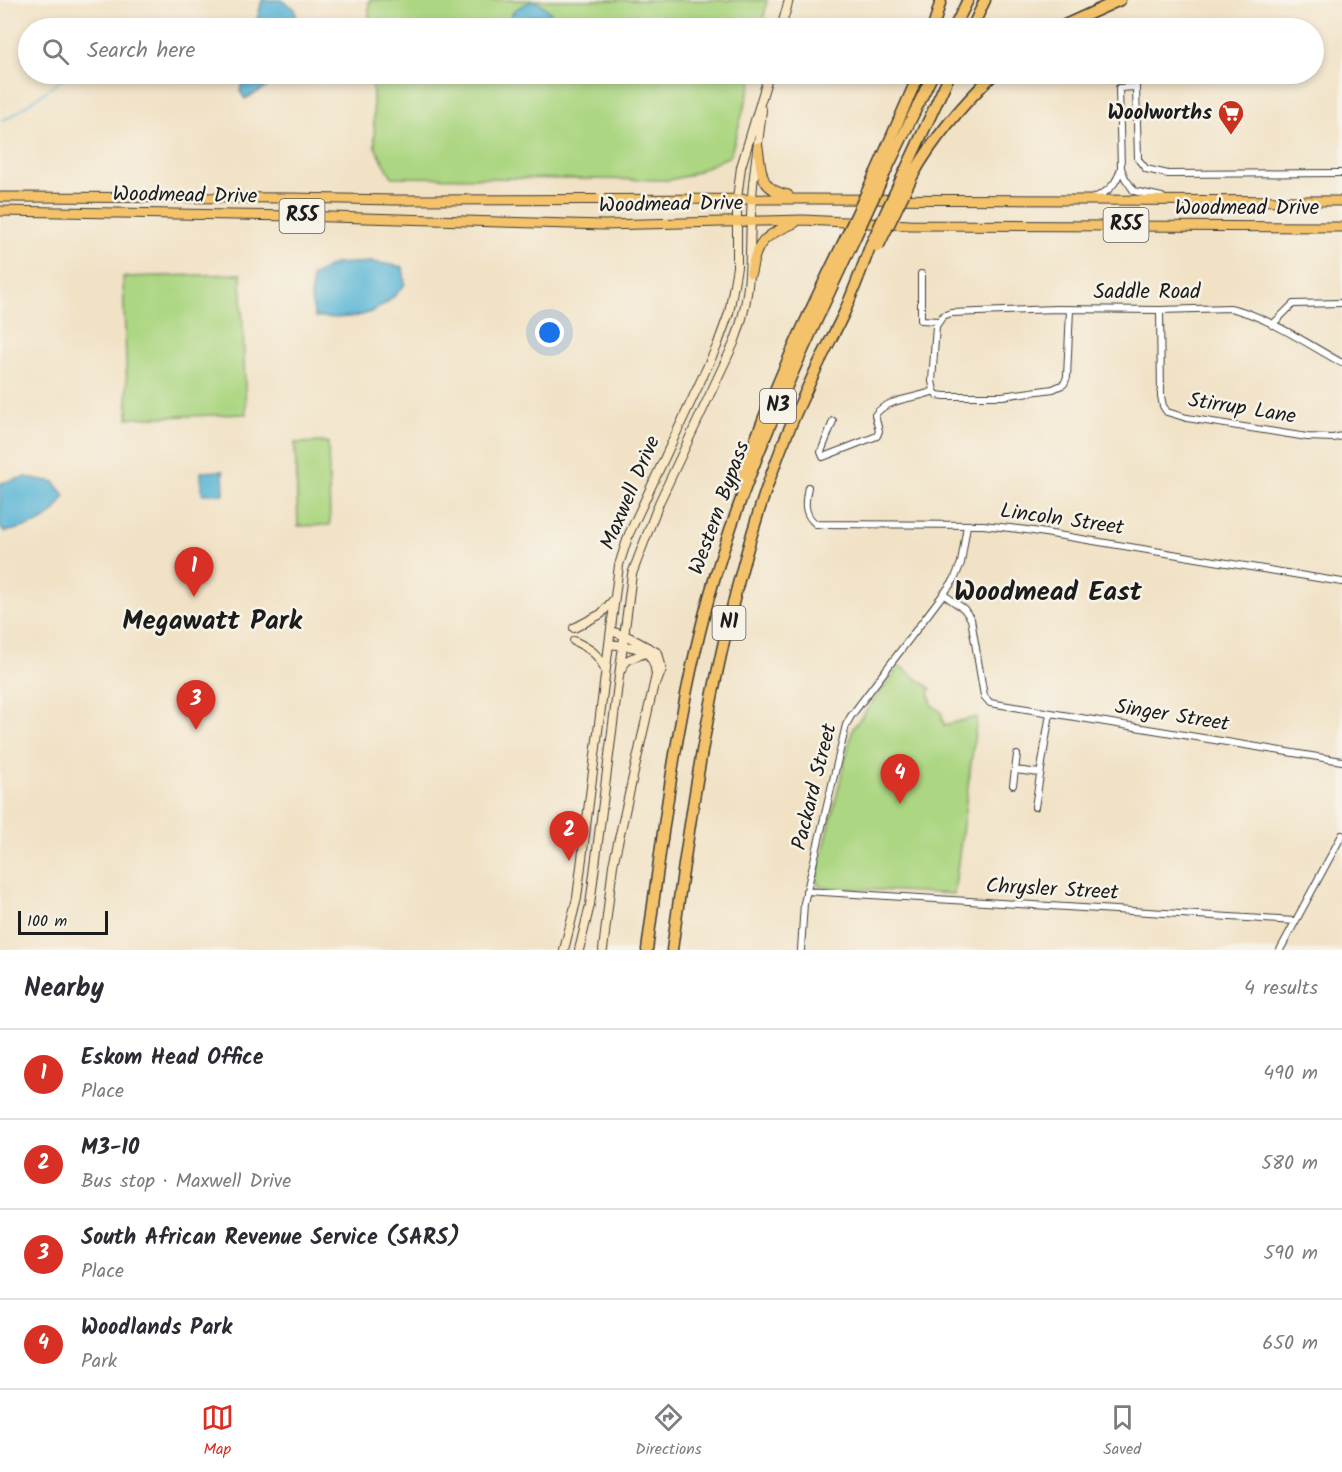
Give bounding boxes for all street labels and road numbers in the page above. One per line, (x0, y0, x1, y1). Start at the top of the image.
street label: Woodmead Drive (112, 178, 258, 214)
street label: Woodmead Drive (598, 187, 744, 223)
street label: Woodmead Drive (1175, 192, 1320, 225)
road number: R55 (280, 199, 324, 233)
road number: R55 (1104, 208, 1148, 242)
street label: Saddle Road (1093, 276, 1201, 309)
street label: Stirrup Lane (1186, 384, 1299, 434)
road number: N3 (760, 389, 796, 423)
street label: Maxwell Drive (592, 430, 670, 555)
street label: Western Bypass (681, 437, 759, 579)
street label: Lincoln Street (998, 495, 1127, 545)
road number: N1 (712, 606, 746, 640)
street label: Singer Street (1112, 691, 1232, 741)
street label: Packard Street (783, 719, 847, 854)
street label: Chrysler Street (985, 870, 1120, 910)

